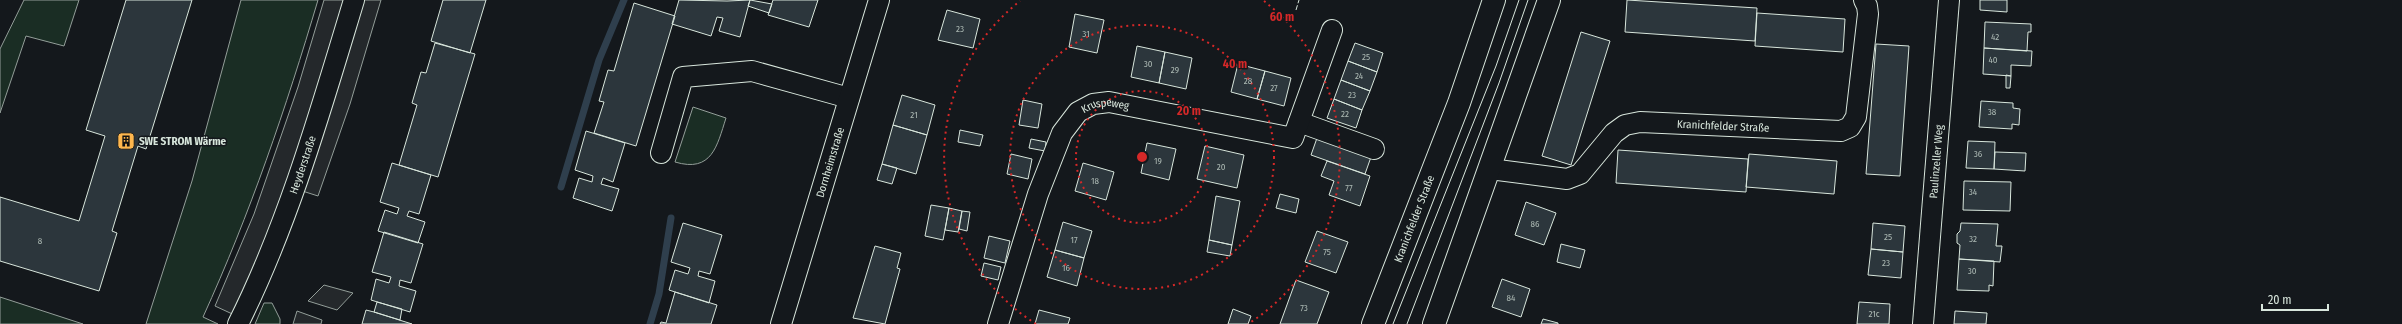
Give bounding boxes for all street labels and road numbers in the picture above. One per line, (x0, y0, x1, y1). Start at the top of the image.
street label: Kruspeweg (1079, 96, 1131, 116)
street label: Kranichfelder Straße (1677, 118, 1770, 135)
street label: Paulinzeller Weg (1927, 123, 1946, 199)
street label: Dornheimstraße (814, 126, 847, 199)
street label: Heyderstraße (287, 134, 319, 196)
street label: Kranichfelder Straße (1392, 173, 1437, 264)

